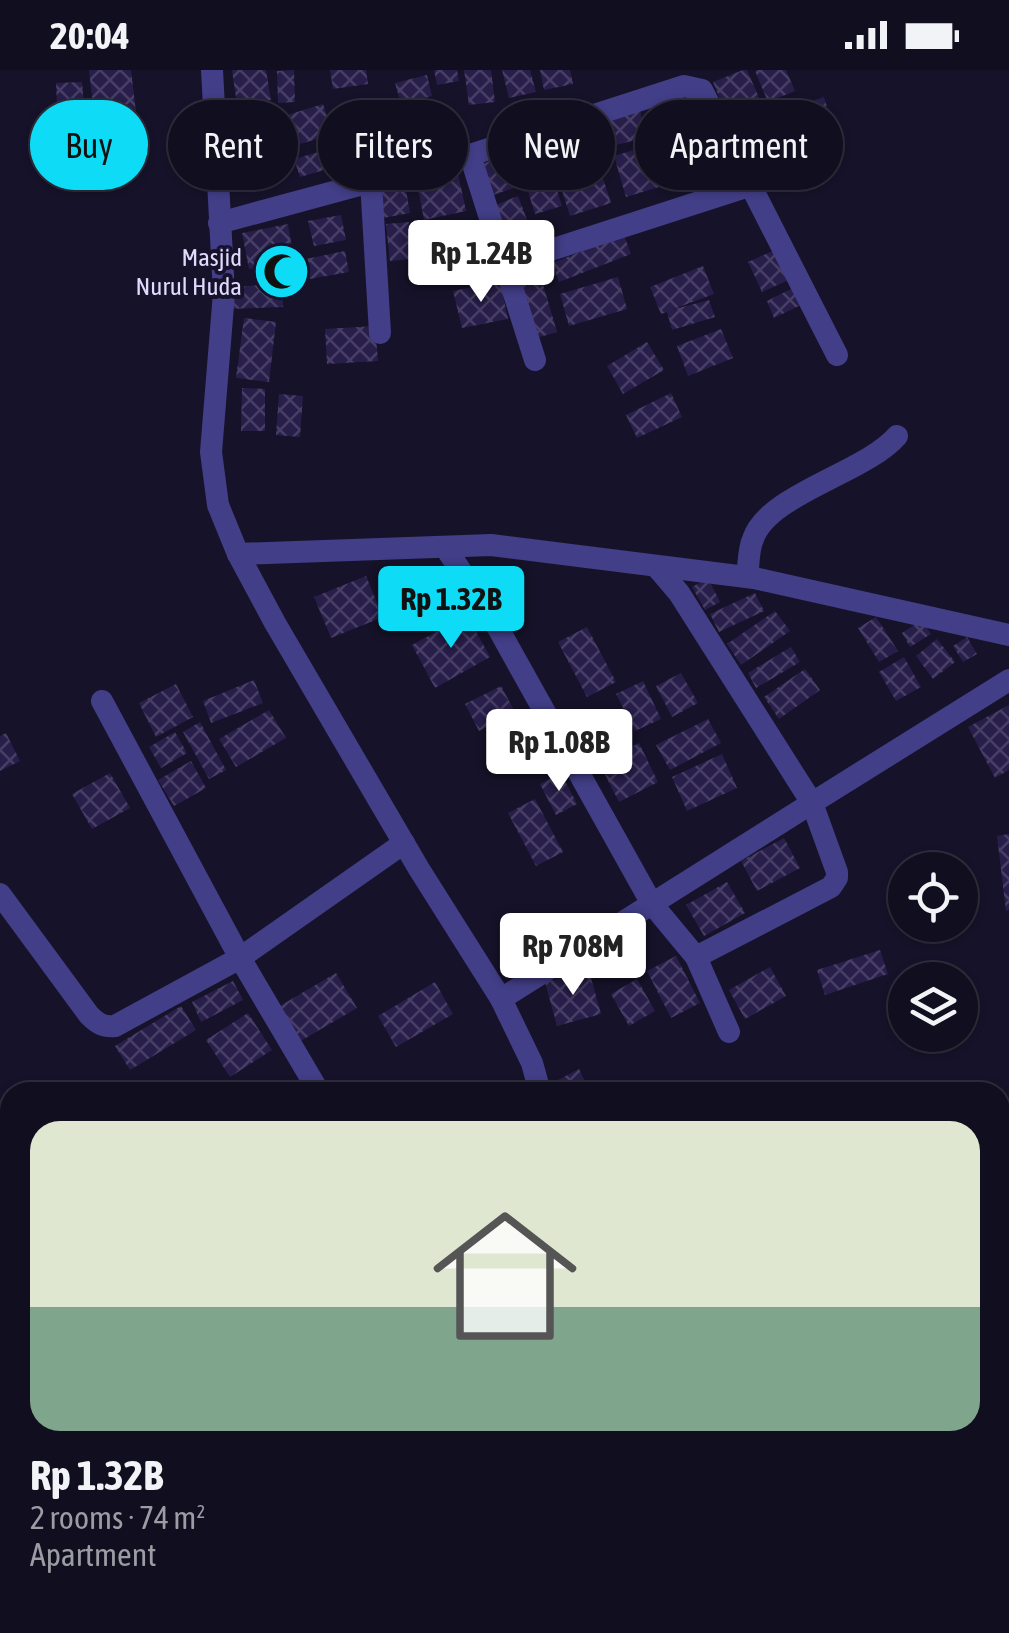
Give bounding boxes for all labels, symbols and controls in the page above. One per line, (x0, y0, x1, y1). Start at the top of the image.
text: 20:04 (50, 14, 130, 57)
chip: Buy (30, 100, 148, 190)
chip: Rent (168, 100, 298, 190)
chip: Filters (318, 100, 468, 190)
chip: New (488, 100, 615, 190)
chip: Apartment (635, 100, 843, 190)
pin: Rp 1.24B (378, 220, 584, 305)
text: Rp 1.24B (430, 234, 532, 271)
mosque icon: Masjid Nurul Huda (251, 241, 311, 301)
place label: Masjid Nurul Huda (136, 243, 242, 300)
pin: Rp 1.32B (348, 566, 554, 651)
text: Rp 1.32B (400, 580, 502, 617)
pin: Rp 1.08B (456, 709, 662, 794)
text: Rp 1.08B (508, 723, 610, 760)
map controls (888, 852, 978, 1052)
button: locate (888, 852, 978, 942)
pin: Rp 708M (481, 913, 665, 998)
text: Rp 708M (522, 927, 624, 964)
button: layers (888, 962, 978, 1052)
icon: home (415, 1186, 595, 1366)
text: Rp 1.32B (30, 1451, 163, 1499)
text: 2 rooms · 74 m² (30, 1499, 205, 1536)
text: Apartment (30, 1536, 156, 1573)

